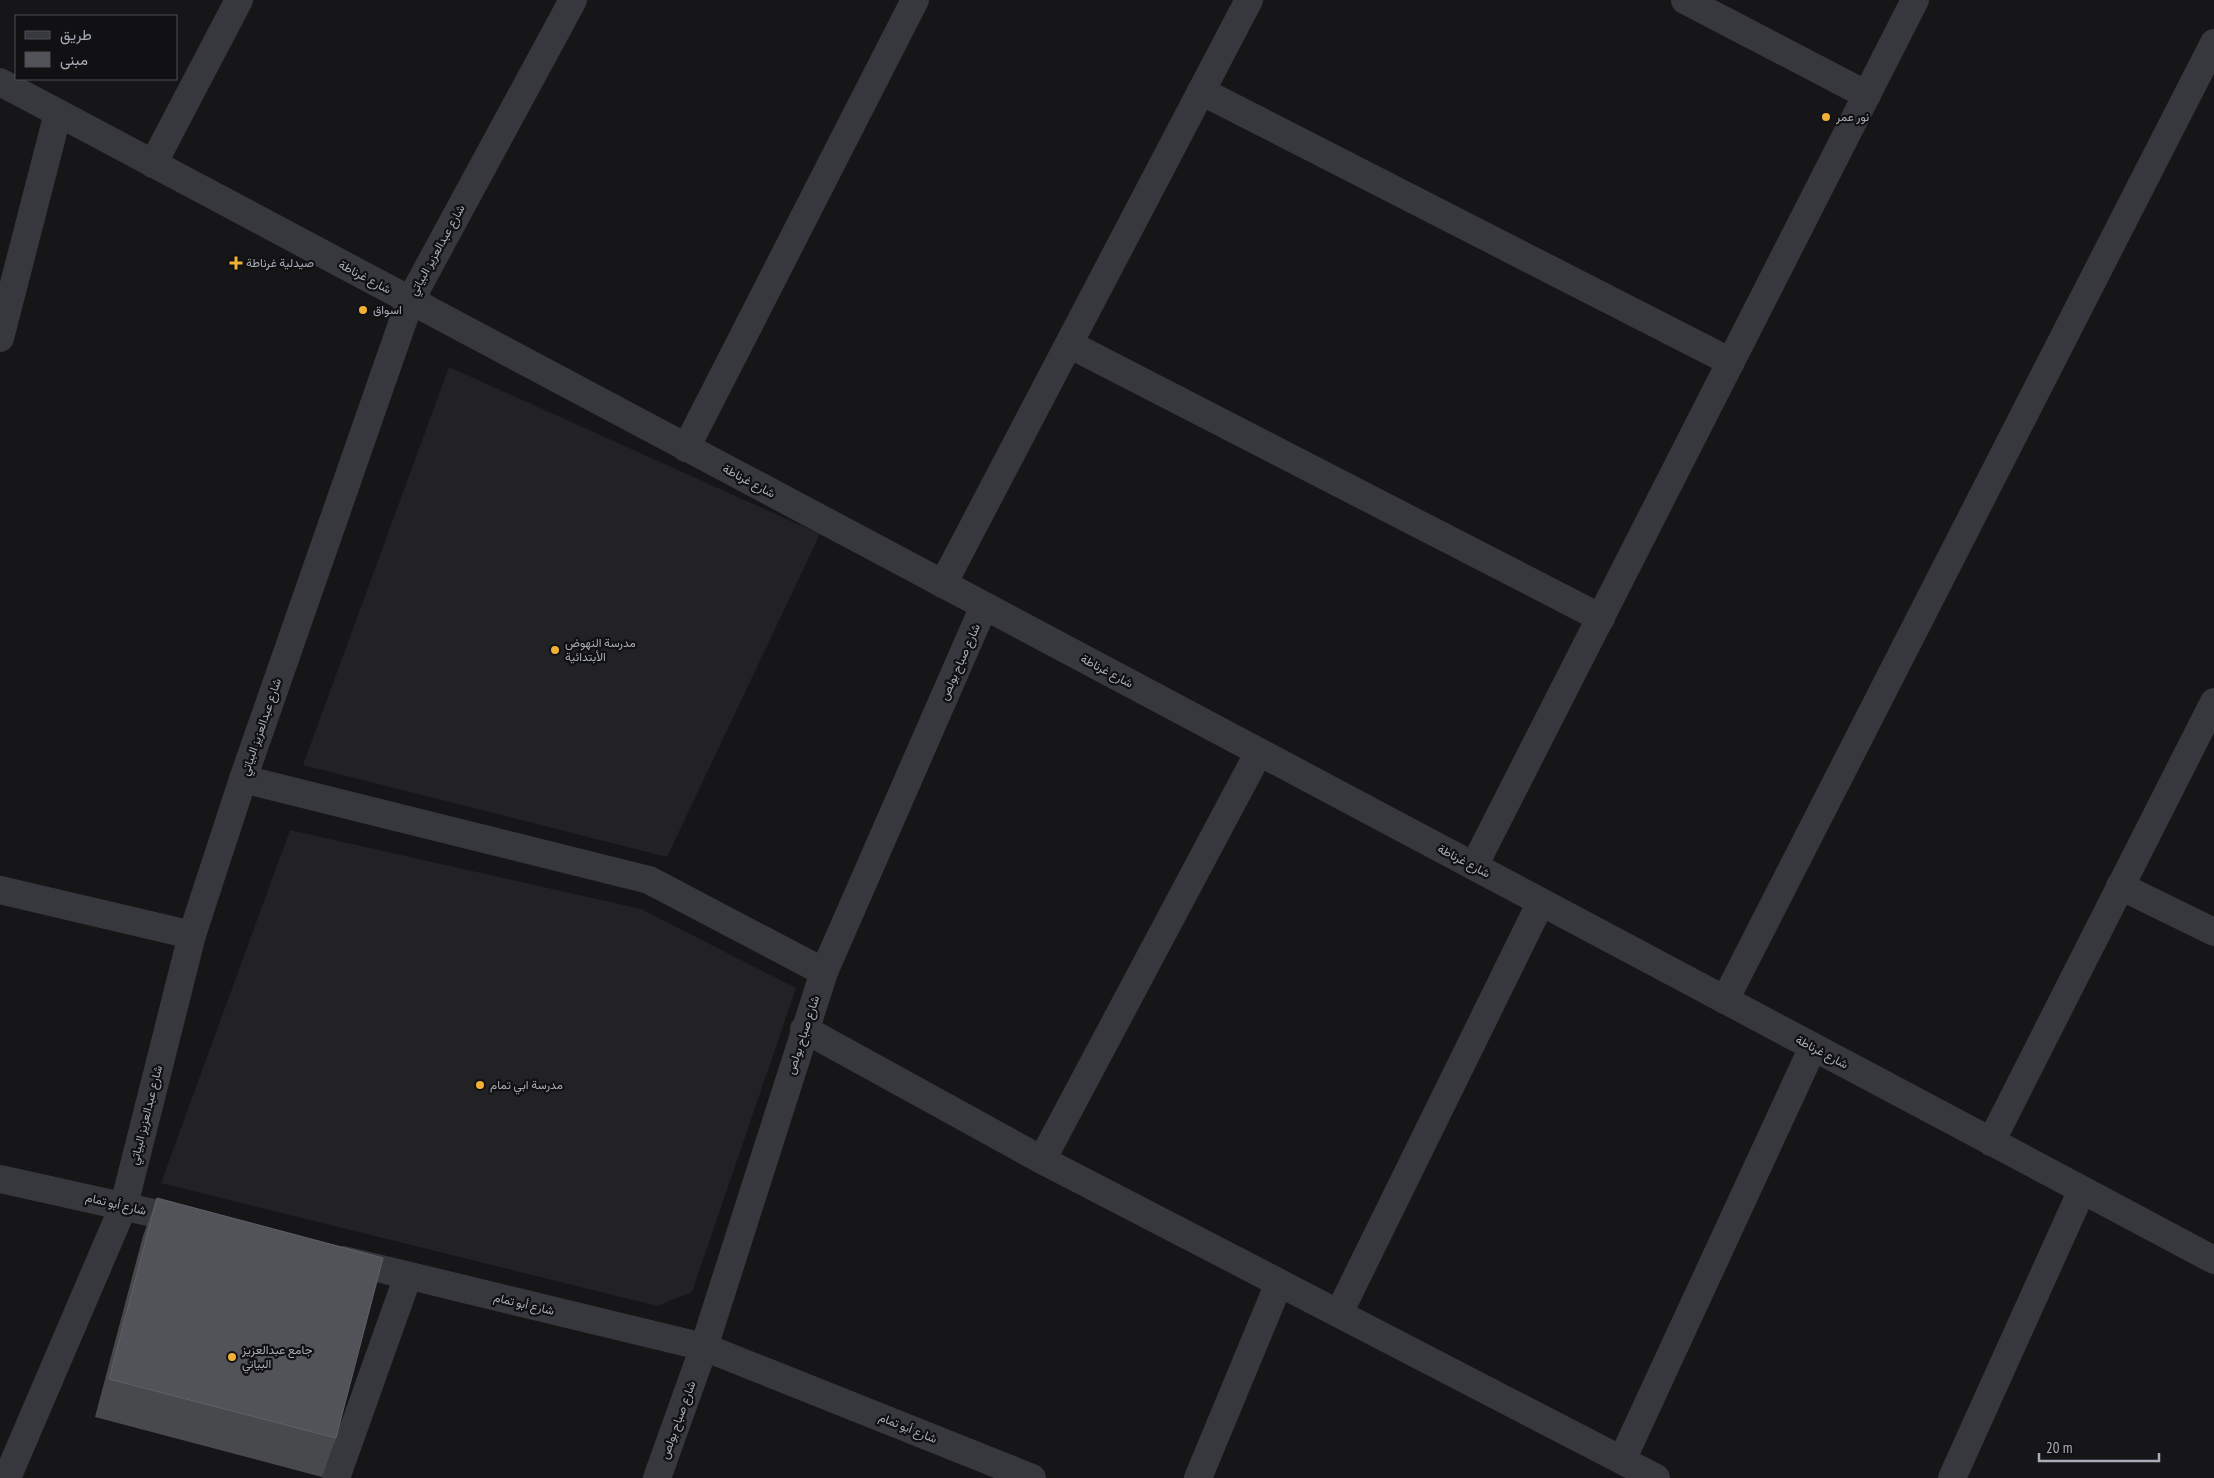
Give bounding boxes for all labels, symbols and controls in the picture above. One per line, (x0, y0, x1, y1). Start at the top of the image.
legend (15, 15, 178, 80)
text: طريق (60, 25, 92, 45)
text: مبنى (60, 50, 88, 70)
place label: نور عمر (1835, 109, 1869, 125)
marker: نور عمر (1820, 111, 1832, 123)
street label: شارع عبدالعزيز البياتي (405, 202, 470, 299)
place label: صيدلية غرناطة (246, 255, 314, 271)
street label: شارع غرناطة (335, 256, 394, 298)
marker: صيدلية غرناطة (230, 257, 242, 269)
place label: اسواق (373, 302, 402, 318)
marker: اسواق (357, 304, 369, 316)
street label: شارع غرناطة (719, 460, 778, 502)
street label: شارع صباح بولص (936, 621, 985, 703)
place label: مدرسة النهوض الأبتدائية (565, 635, 636, 664)
marker: مدرسة النهوض الأبتدائية (549, 644, 561, 656)
street label: شارع غرناطة (1077, 650, 1136, 692)
street label: شارع عبدالعزيز البياتي (237, 676, 287, 778)
street label: شارع غرناطة (1434, 840, 1493, 882)
street label: شارع صباح بولص (783, 993, 824, 1077)
street label: شارع غرناطة (1792, 1031, 1851, 1073)
street label: شارع عبدالعزيز البياتي (126, 1064, 168, 1167)
place label: مدرسة ابي تمام (490, 1077, 563, 1095)
marker: مدرسة ابي تمام (474, 1079, 486, 1091)
street label: شارع أبو تمام (84, 1189, 148, 1220)
street label: شارع أبو تمام (492, 1289, 556, 1320)
place label: جامع عبدالعزيز البياتي (241, 1342, 313, 1374)
marker: جامع عبدالعزيز البياتي (226, 1351, 238, 1363)
street label: شارع صباح بولص (656, 1379, 701, 1462)
street label: شارع أبو تمام (876, 1409, 940, 1448)
scale bar (2039, 1430, 2159, 1462)
text: 20 m (2046, 1438, 2072, 1457)

